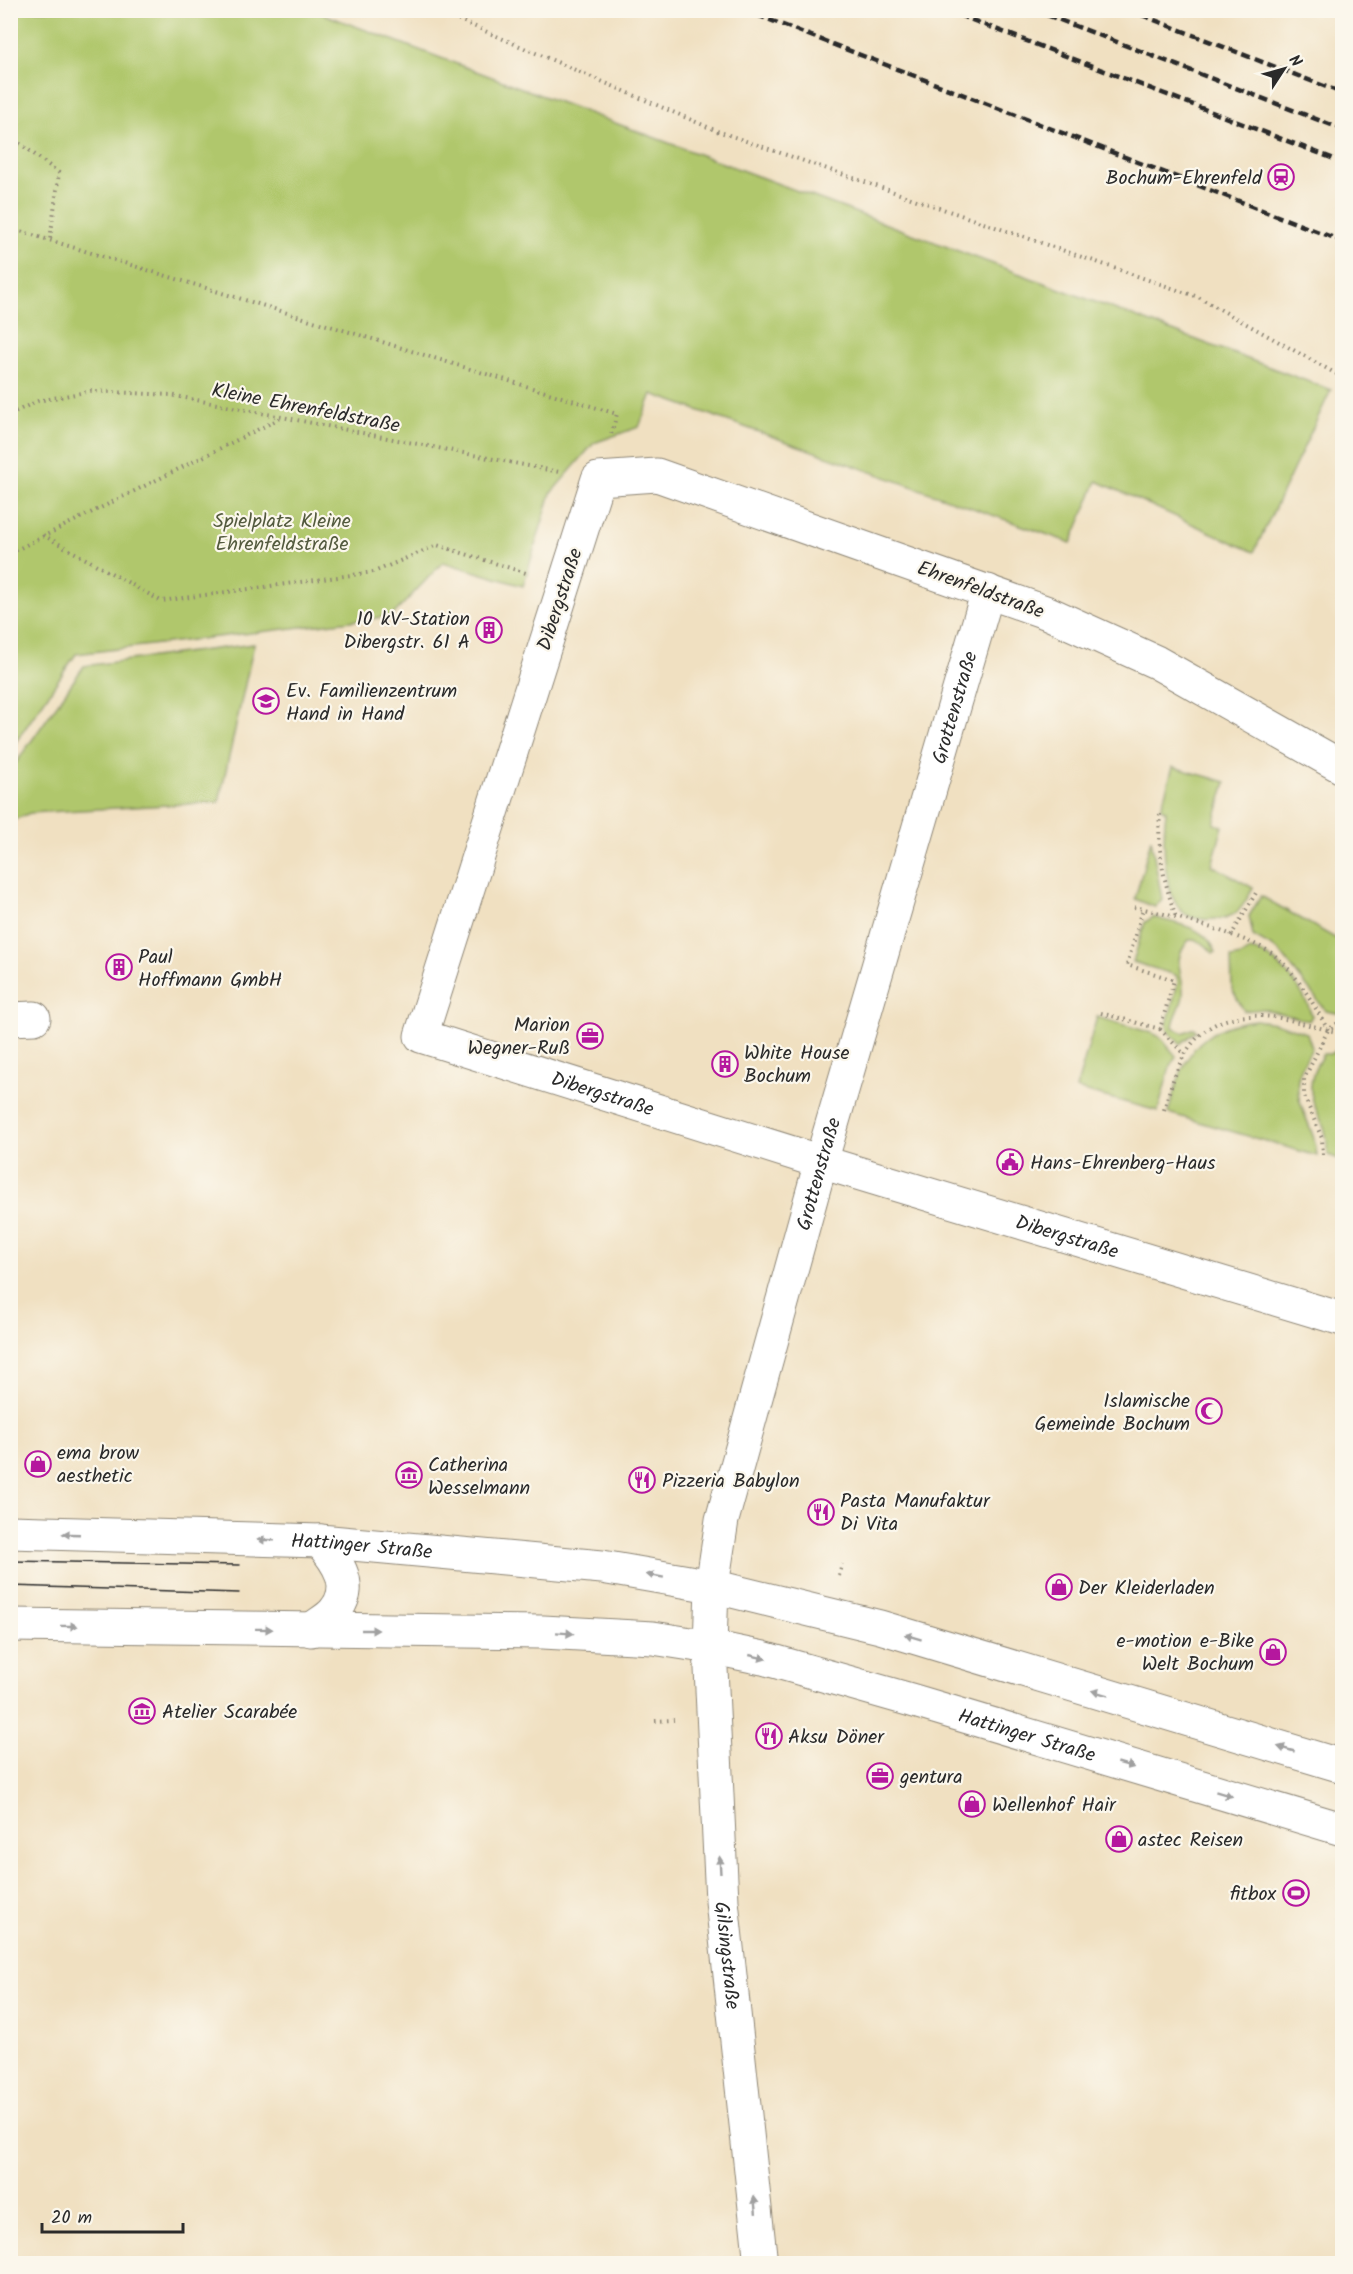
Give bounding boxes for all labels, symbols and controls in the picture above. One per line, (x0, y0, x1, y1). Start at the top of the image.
north arrow (1254, 39, 1314, 99)
text: N (1282, 50, 1308, 73)
station icon: Bochum-Ehrenfeld (1266, 162, 1296, 192)
place label: Bochum-Ehrenfeld (1106, 163, 1263, 195)
street label: Kleine Ehrenfeldstraße (209, 375, 403, 443)
park label: Spielplatz Kleine Ehrenfeldstraße (213, 506, 351, 561)
street label: Dibergstraße (529, 544, 593, 655)
street label: Ehrenfeldstraße (912, 553, 1048, 629)
place label: 10 kV-Station Dibergstr. 61 A (344, 604, 470, 659)
building icon: 10 kV-Station Dibergstr. 61 A (474, 615, 504, 645)
street label: Grottenstraße (924, 648, 988, 768)
place label: Ev. Familienzentrum Hand in Hand (286, 676, 457, 731)
school or university icon: Ev. Familienzentrum Hand in Hand (251, 686, 281, 716)
place label: Paul Hoffmann GmbH (138, 942, 282, 997)
building icon: Paul Hoffmann GmbH (104, 952, 134, 982)
place label: Marion Wegner-Ruß (467, 1010, 570, 1065)
office icon: Marion Wegner-Ruß (575, 1021, 605, 1051)
place label: White House Bochum (744, 1038, 849, 1093)
building icon: White House Bochum (710, 1049, 740, 1079)
street label: Dibergstraße (547, 1064, 658, 1126)
street label: Grottenstraße (789, 1114, 851, 1234)
public building icon: Hans-Ehrenberg-Haus (995, 1147, 1025, 1177)
place label: Hans-Ehrenberg-Haus (1030, 1148, 1216, 1180)
street label: Dibergstraße (1011, 1207, 1122, 1269)
place label: Islamische Gemeinde Bochum (1034, 1386, 1190, 1441)
mosque icon: Islamische Gemeinde Bochum (1194, 1396, 1224, 1426)
place label: ema brow aesthetic (57, 1438, 139, 1493)
shop icon: ema brow aesthetic (23, 1449, 53, 1479)
place label: Catherina Wesselmann (428, 1450, 530, 1505)
museum icon: Catherina Wesselmann (394, 1460, 424, 1490)
restaurant icon: Pizzeria Babylon (627, 1465, 657, 1495)
place label: Pizzeria Babylon (662, 1466, 800, 1498)
place label: Pasta Manufaktur Di Vita (840, 1486, 991, 1541)
restaurant icon: Pasta Manufaktur Di Vita (806, 1497, 836, 1527)
street label: Hattinger Straße (290, 1526, 434, 1569)
one-way arrow (61, 1529, 80, 1539)
one-way arrow (256, 1535, 275, 1544)
one-way arrow (645, 1571, 664, 1580)
shop icon: Der Kleiderladen (1044, 1572, 1074, 1602)
place label: Der Kleiderladen (1078, 1573, 1215, 1605)
one-way arrow (59, 1621, 78, 1631)
one-way arrow (254, 1624, 273, 1634)
one-way arrow (360, 1626, 379, 1635)
place label: e-motion e-Bike Welt Bochum (1117, 1626, 1254, 1681)
one-way arrow (555, 1628, 574, 1638)
one-way arrow (904, 1632, 922, 1641)
shop icon: e-motion e-Bike Welt Bochum (1258, 1637, 1288, 1667)
one-way arrow (748, 1653, 767, 1662)
one-way arrow (1090, 1688, 1108, 1697)
museum icon: Atelier Scarabée (127, 1696, 157, 1726)
place label: Atelier Scarabée (162, 1697, 297, 1729)
street label: Hattinger Straße (954, 1701, 1099, 1772)
restaurant icon: Aksu Döner (754, 1721, 784, 1751)
place label: Aksu Döner (788, 1722, 885, 1754)
one-way arrow (1277, 1744, 1295, 1753)
office icon: gentura (865, 1761, 895, 1791)
one-way arrow (1117, 1761, 1135, 1771)
place label: gentura (899, 1762, 963, 1794)
shop icon: Wellenhof Hair (957, 1789, 987, 1819)
place label: Wellenhof Hair (992, 1790, 1117, 1822)
one-way arrow (1216, 1790, 1234, 1799)
shop icon: astec Reisen (1104, 1824, 1134, 1854)
place label: astec Reisen (1138, 1825, 1243, 1857)
one-way arrow (715, 1856, 724, 1875)
sports icon: fitbox (1281, 1878, 1311, 1908)
place label: fitbox (1230, 1879, 1276, 1911)
street label: Gilsingstraße (704, 1900, 748, 2011)
scale bar (42, 2196, 183, 2234)
one-way arrow (750, 2196, 759, 2215)
text: 20 m (51, 2204, 92, 2233)

